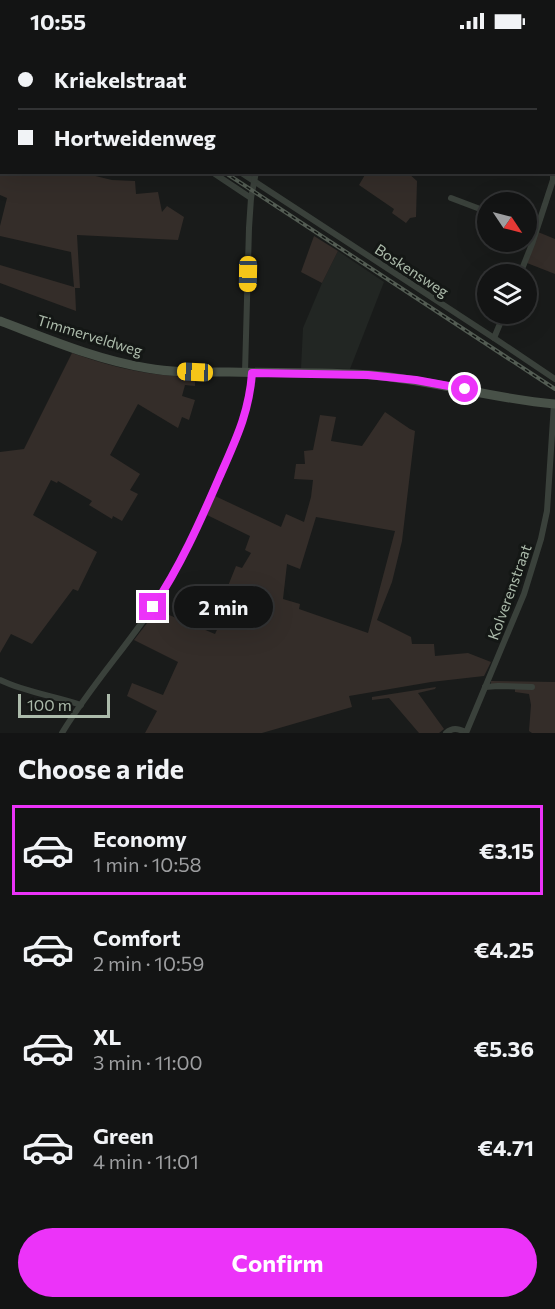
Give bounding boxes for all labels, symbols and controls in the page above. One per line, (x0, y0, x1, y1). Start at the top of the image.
text: 10:55 (30, 8, 86, 35)
text: Kriekelstraat (54, 66, 187, 93)
text: Hortweidenweg (54, 124, 216, 151)
north arrow (477, 192, 537, 252)
map controls (477, 192, 537, 324)
street label: Boskensweg (372, 240, 452, 300)
car (239, 256, 257, 292)
button: layers (477, 264, 537, 324)
street label: Timmerveldweg (35, 310, 145, 360)
car (177, 362, 213, 382)
route start (451, 375, 478, 402)
street label: Kolverenstraat (483, 542, 535, 642)
callout: 2 min (174, 586, 273, 628)
route end (139, 593, 166, 620)
text: 2 min (199, 595, 248, 619)
scale bar (18, 691, 110, 718)
text: 100 m (27, 695, 72, 714)
text: Choose a ride (18, 752, 184, 785)
icon: car (21, 823, 75, 877)
text: Economy (93, 825, 187, 852)
text: €3.15 (479, 837, 534, 864)
text: 1 min · 10:58 (93, 852, 202, 876)
icon: car (21, 922, 75, 976)
text: Comfort (93, 924, 181, 951)
text: €4.25 (474, 936, 534, 963)
text: 2 min · 10:59 (93, 951, 204, 975)
icon: car (21, 1021, 75, 1075)
text: XL (93, 1023, 121, 1050)
text: €5.36 (474, 1035, 534, 1062)
text: 3 min · 11:00 (93, 1050, 203, 1074)
icon: car (21, 1120, 75, 1174)
text: Green (93, 1122, 154, 1149)
text: €4.71 (477, 1134, 534, 1161)
text: 4 min · 11:01 (93, 1149, 199, 1173)
button: Confirm (18, 1228, 537, 1297)

